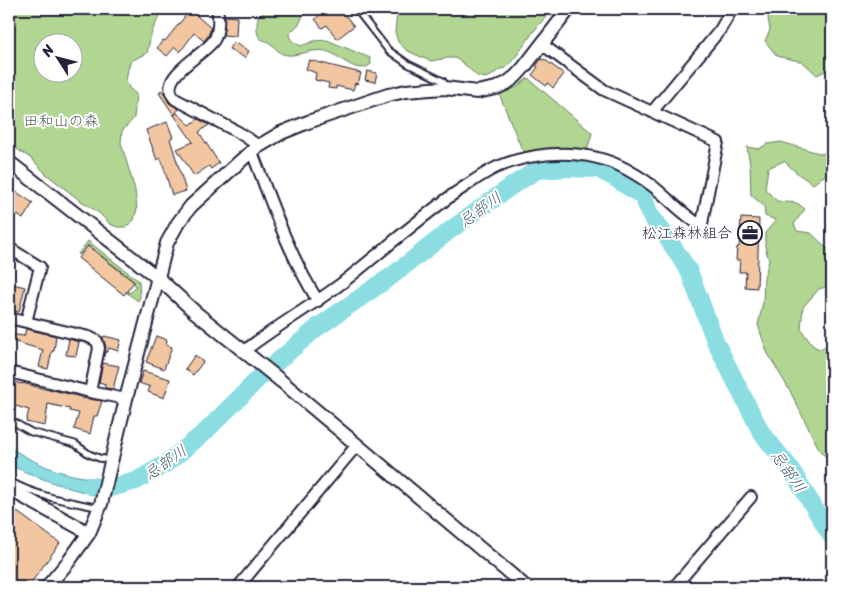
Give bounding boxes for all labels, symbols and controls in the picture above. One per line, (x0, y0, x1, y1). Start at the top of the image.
north arrow (32, 32, 82, 82)
text: N (34, 39, 61, 63)
park label: 田和山の森 (23, 108, 99, 134)
water label: 忌部川 (452, 184, 508, 235)
place label: 松江森林組合 (642, 220, 732, 246)
office icon: 松江森林組合 (737, 220, 763, 246)
water label: 忌部川 (137, 437, 193, 488)
water label: 忌部川 (763, 443, 814, 499)

